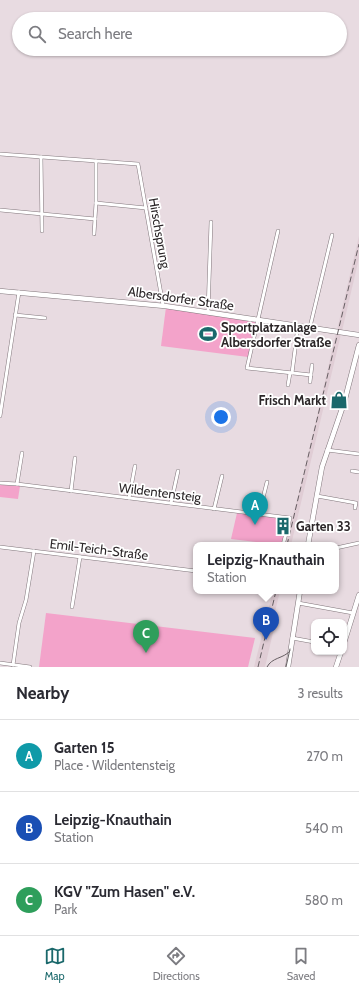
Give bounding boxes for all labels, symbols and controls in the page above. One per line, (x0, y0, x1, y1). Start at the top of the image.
search box (12, 12, 347, 56)
icon: search (26, 23, 48, 45)
text: Search here (58, 25, 133, 43)
street label: Hirschsprung (146, 196, 174, 270)
street label: Albersdorfer Straße (127, 283, 235, 313)
place label: Sportplatzanlage Albersdorfer Straße (221, 319, 331, 350)
sports icon: Sportplatzanlage Albersdorfer Straße (198, 324, 218, 344)
shop icon: Frisch Markt (329, 390, 349, 410)
place label: Frisch Markt (258, 392, 327, 408)
your location (211, 407, 231, 427)
street label: Wildentensteig (118, 479, 203, 505)
pin: A (242, 492, 268, 525)
building icon: Garten 33 (273, 516, 293, 536)
place label: Garten 33 (296, 518, 351, 534)
street label: Emil-Teich-Straße (49, 535, 149, 563)
popup (193, 542, 339, 594)
text: Leipzig-Knauthain (207, 551, 325, 569)
text: Station (207, 569, 247, 585)
pin: B (253, 607, 279, 640)
map controls (311, 619, 347, 655)
button: locate (311, 619, 347, 655)
pin: C (133, 620, 159, 653)
text: Nearby (16, 683, 69, 703)
text: 3 results (297, 685, 343, 701)
text: Garten 15 (54, 739, 115, 757)
text: A (25, 748, 33, 764)
text: 270 m (306, 748, 343, 764)
text: Place · Wildentensteig (54, 757, 175, 773)
text: Leipzig-Knauthain (54, 811, 172, 829)
text: B (25, 820, 33, 836)
text: 540 m (305, 820, 343, 836)
text: Station (54, 829, 93, 845)
text: KGV "Zum Hasen" e.V. (54, 883, 195, 901)
text: C (25, 892, 33, 908)
text: 580 m (305, 892, 343, 908)
text: Park (54, 901, 77, 917)
tab: Map (44, 945, 66, 983)
tab: Directions (153, 945, 200, 983)
tab: Saved (287, 945, 315, 983)

